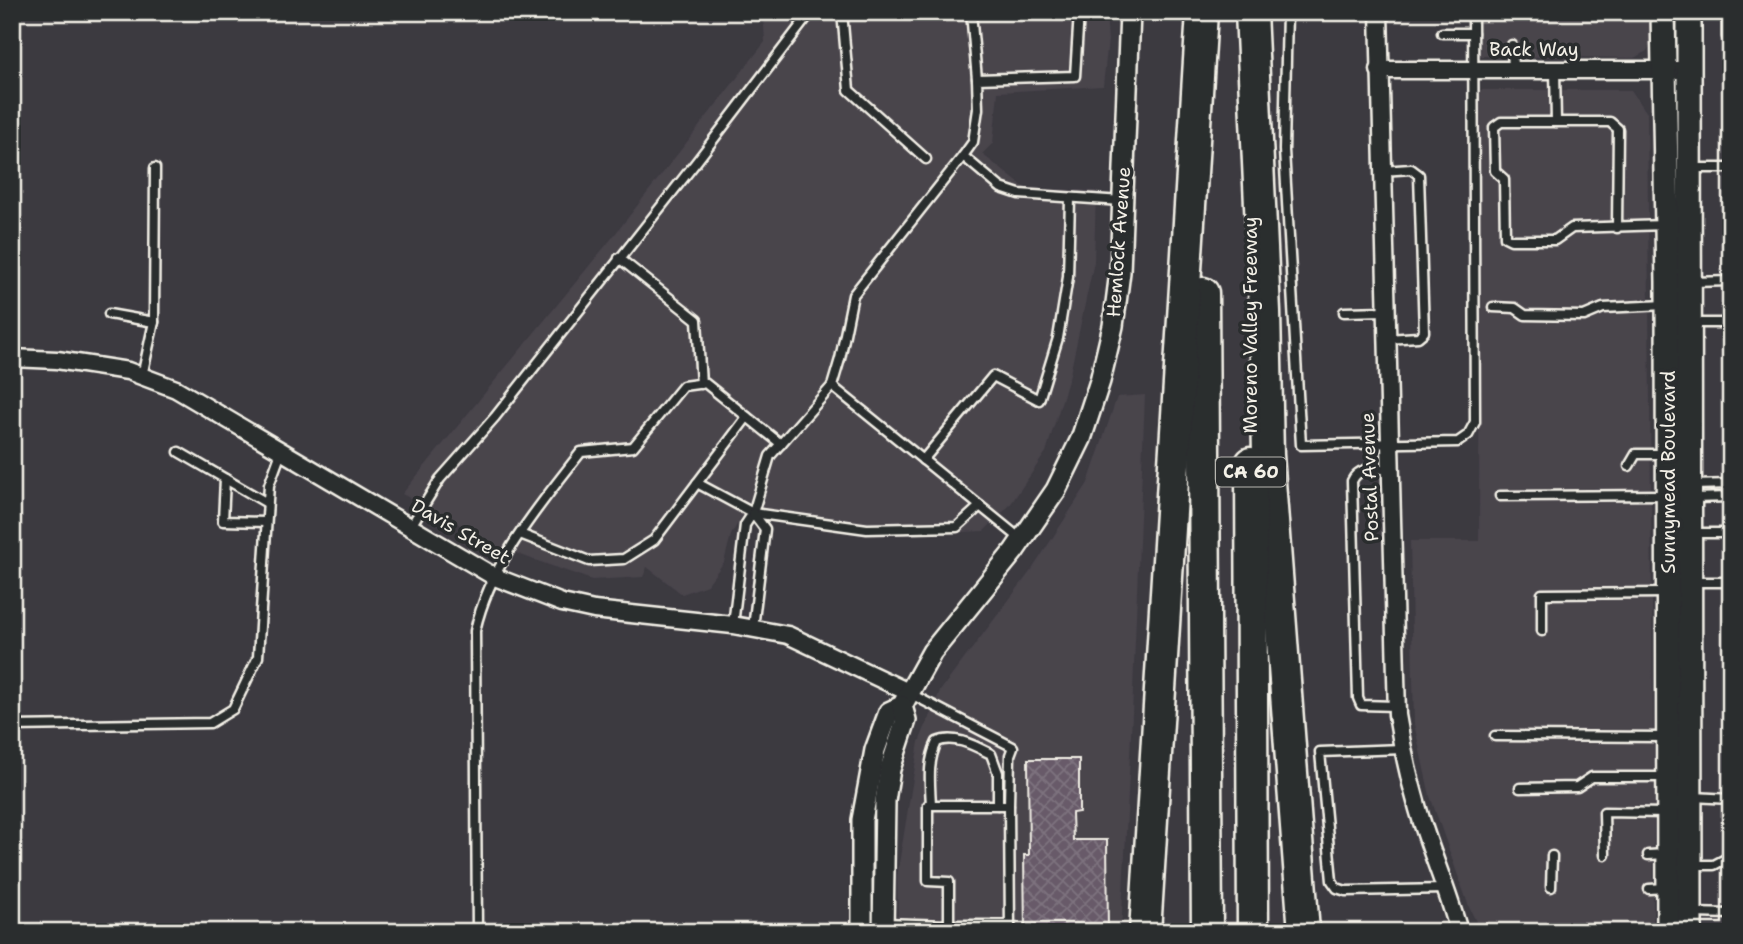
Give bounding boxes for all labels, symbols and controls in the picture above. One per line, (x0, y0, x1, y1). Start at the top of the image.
street label: Back Way (1489, 37, 1579, 62)
street label: Hemlock Avenue (1101, 166, 1136, 318)
street label: Moreno Valley Freeway (1238, 217, 1263, 433)
street label: Sunnymead Boulevard (1656, 370, 1681, 574)
street label: Postal Avenue (1355, 412, 1384, 542)
road number: CA 60 (1216, 458, 1286, 486)
street label: Davis Street (407, 493, 515, 570)

